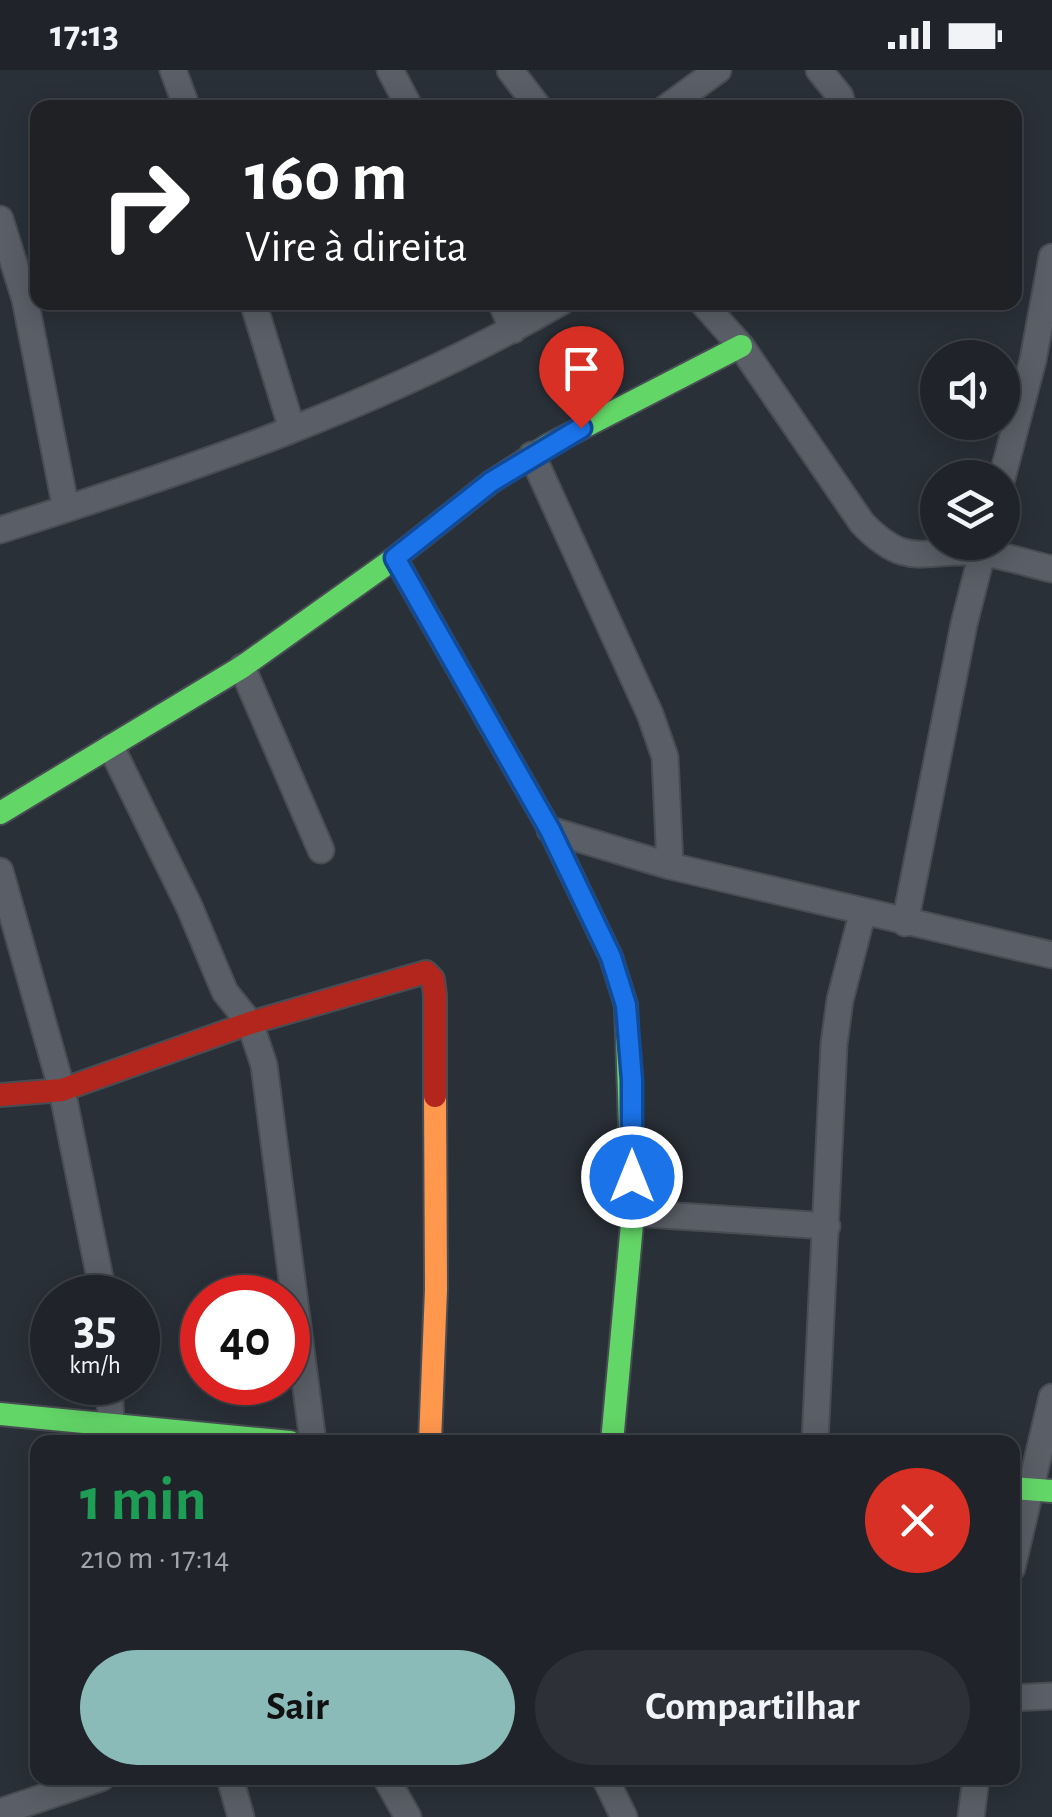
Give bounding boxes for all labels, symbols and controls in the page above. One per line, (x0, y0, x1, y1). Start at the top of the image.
text: 17:13 (50, 16, 119, 54)
icon: right (80, 140, 210, 270)
text: 160 m (245, 143, 408, 213)
text: Vire à direita (245, 225, 468, 270)
pin (539, 326, 624, 429)
map controls (920, 340, 1020, 560)
button: sound (920, 340, 1020, 440)
icon: arrive (554, 341, 609, 396)
button: layers (920, 460, 1020, 560)
position arrow (580, 1125, 684, 1229)
speed limit sign: 40 (180, 1275, 310, 1405)
text: 35 (73, 1303, 117, 1353)
text: km/h (69, 1353, 121, 1378)
button: close (865, 1468, 970, 1573)
text: 1 min (80, 1471, 206, 1531)
text: 210 m · 17:14 (80, 1542, 229, 1574)
button: Sair (80, 1650, 515, 1765)
button: Compartilhar (535, 1650, 970, 1765)

